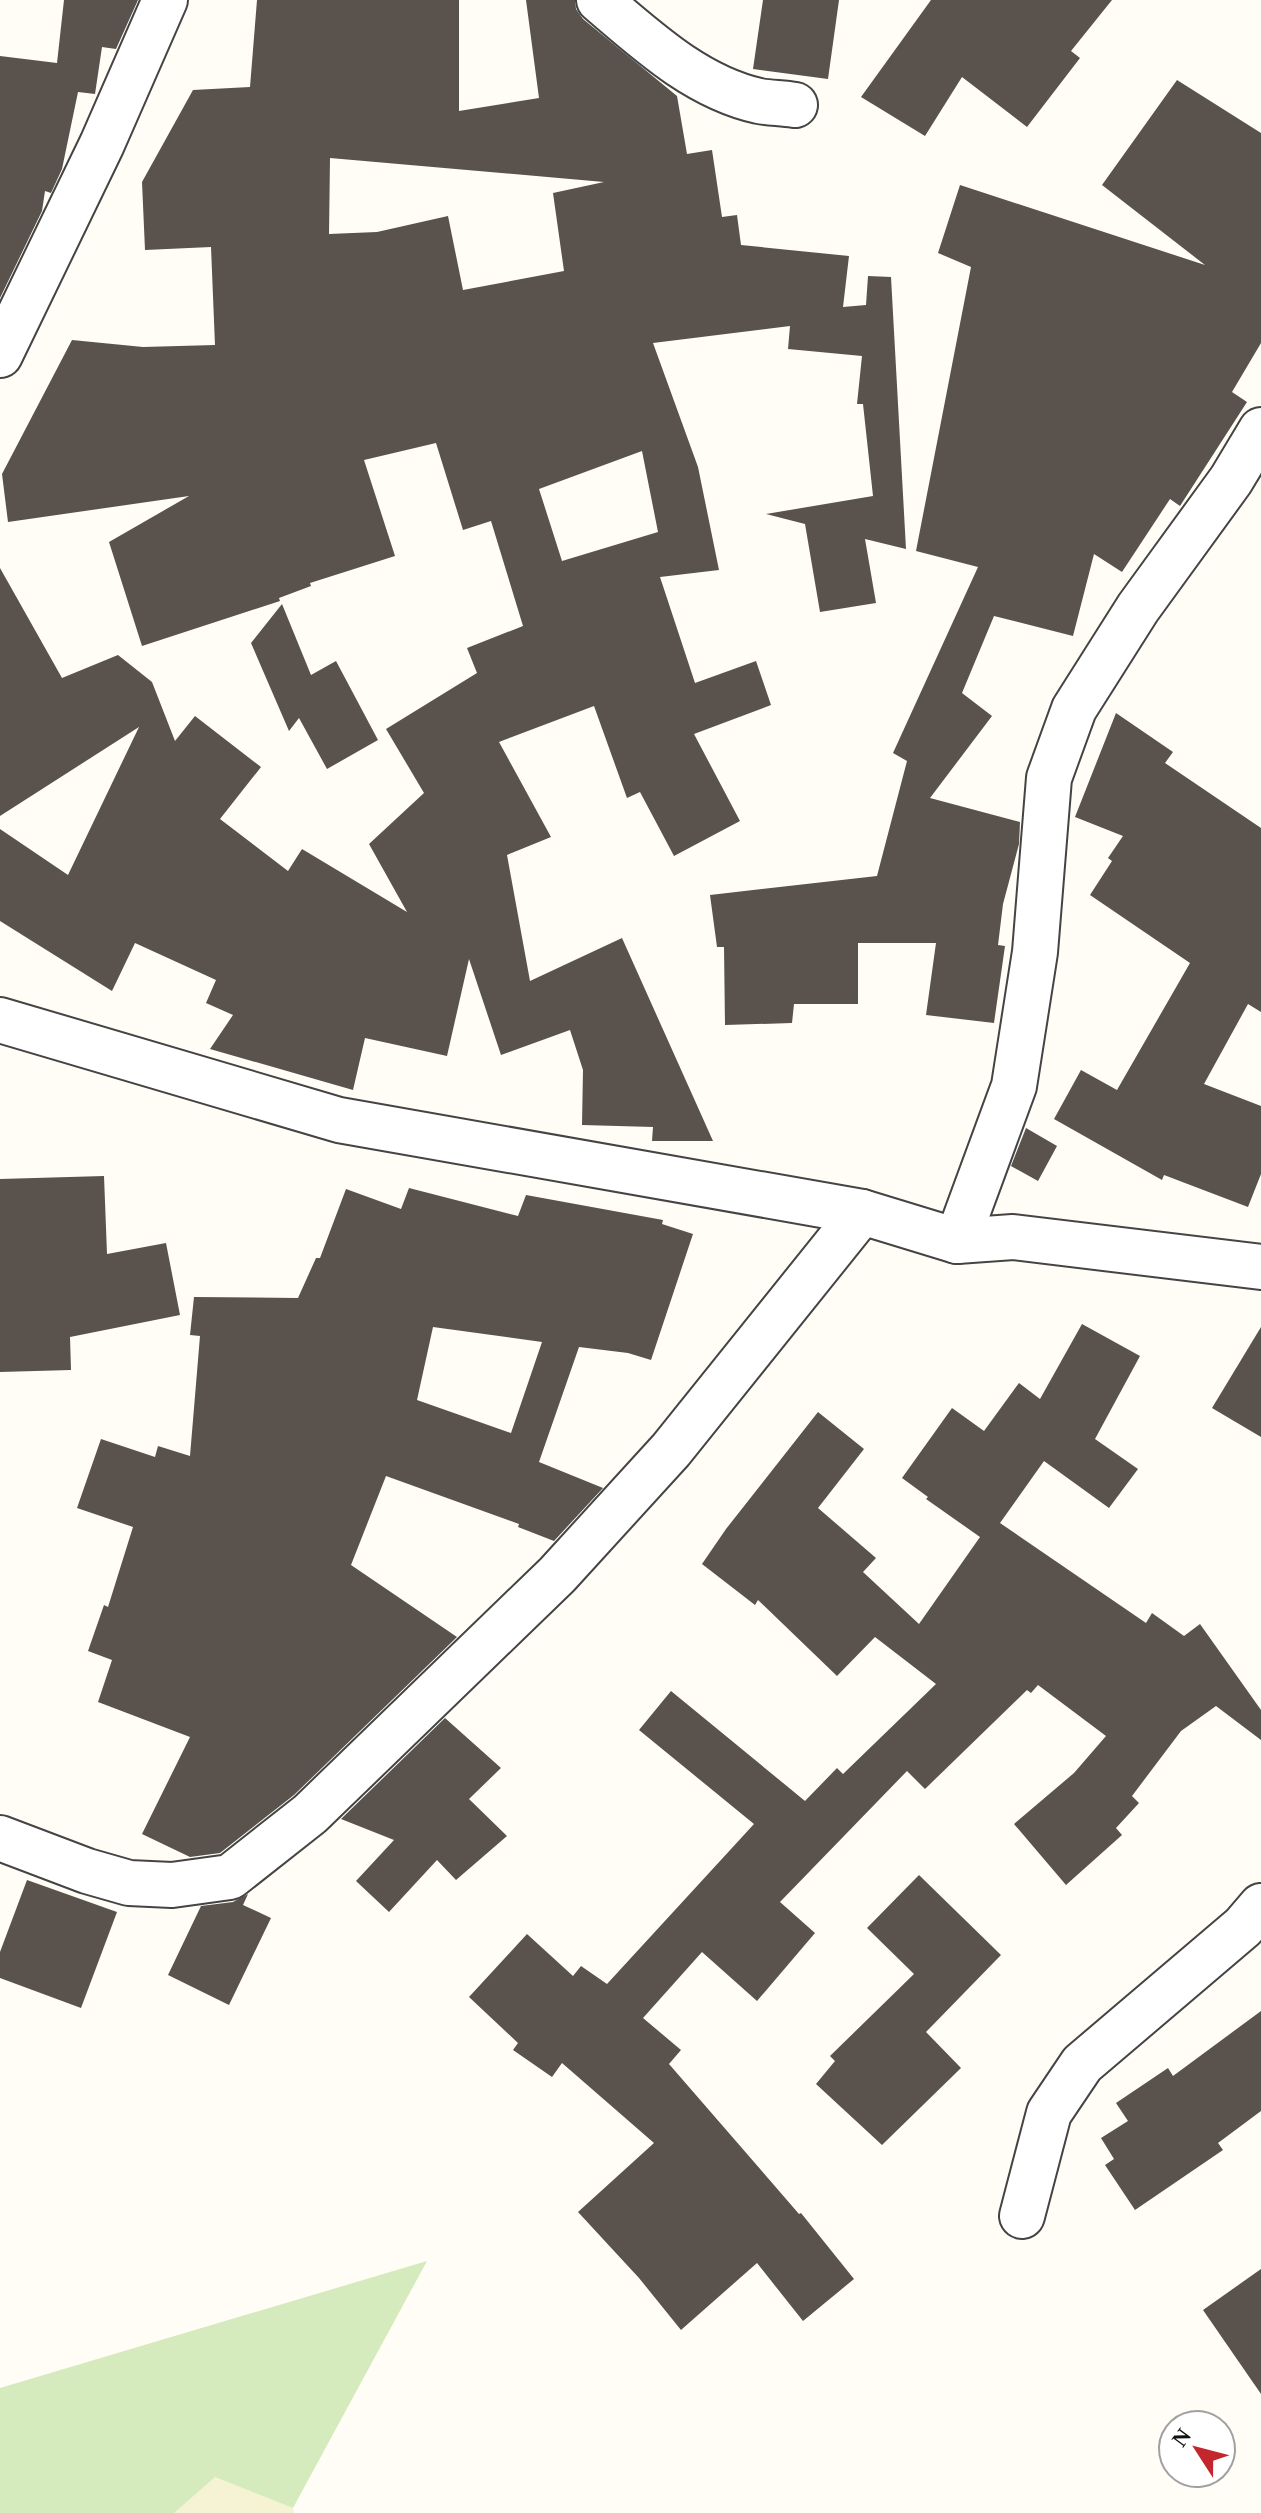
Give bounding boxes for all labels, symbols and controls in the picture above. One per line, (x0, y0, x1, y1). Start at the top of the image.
north arrow (1157, 2409, 1237, 2489)
text: N (1166, 2424, 1196, 2451)

